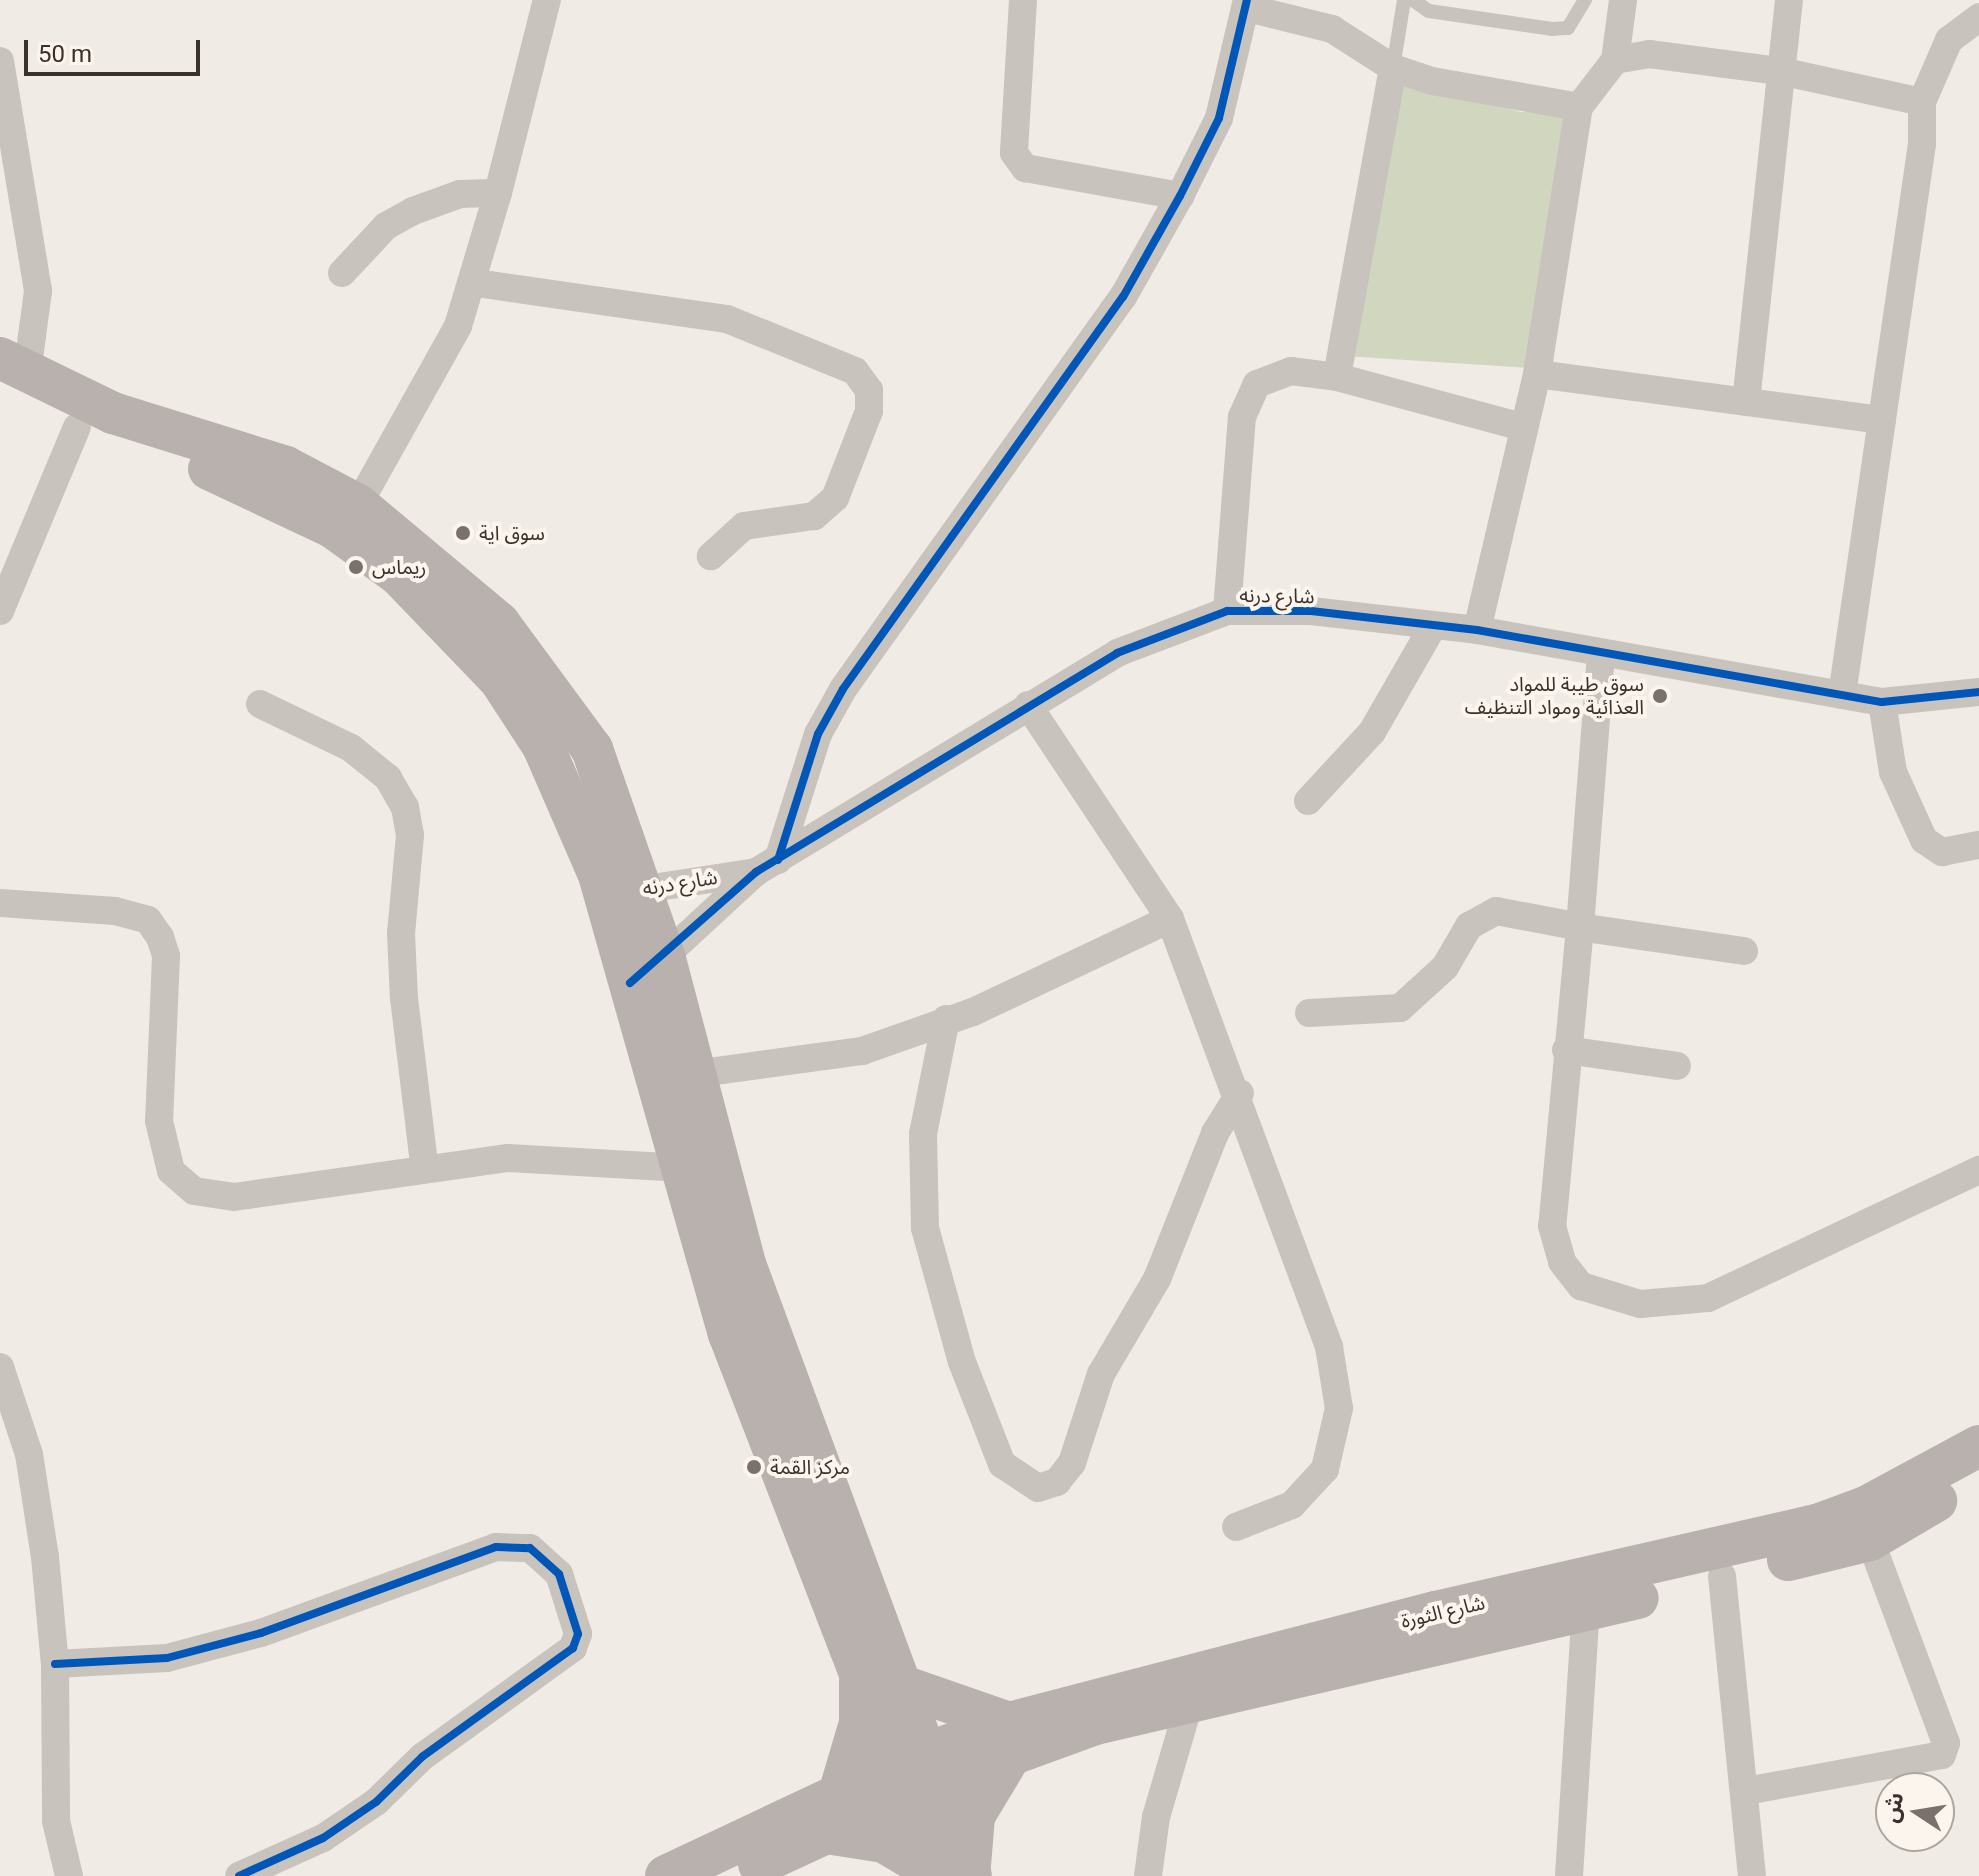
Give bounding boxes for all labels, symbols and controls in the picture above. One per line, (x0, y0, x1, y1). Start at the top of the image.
scale bar (28, 24, 204, 74)
text: 50 m (38, 40, 92, 68)
place label: سوق اية (479, 521, 545, 545)
marker: سوق اية (454, 524, 472, 542)
place label: ريماس (372, 555, 426, 579)
marker: ريماس (347, 558, 365, 576)
street label: شارع درنه (1239, 583, 1315, 609)
place label: سوق طيبة للمواد العذائية ومواد التنظيف (1465, 672, 1644, 719)
marker: سوق طيبة للمواد العذائية ومواد التنظيف (1651, 687, 1669, 705)
street label: شارع درنه (641, 865, 719, 901)
place label: مركز القمة (770, 1455, 850, 1479)
marker: مركز القمة (745, 1458, 763, 1476)
street label: شارع الثورة (1399, 1591, 1487, 1633)
north arrow (1875, 1772, 1955, 1852)
text: ش (1878, 1790, 1908, 1825)

